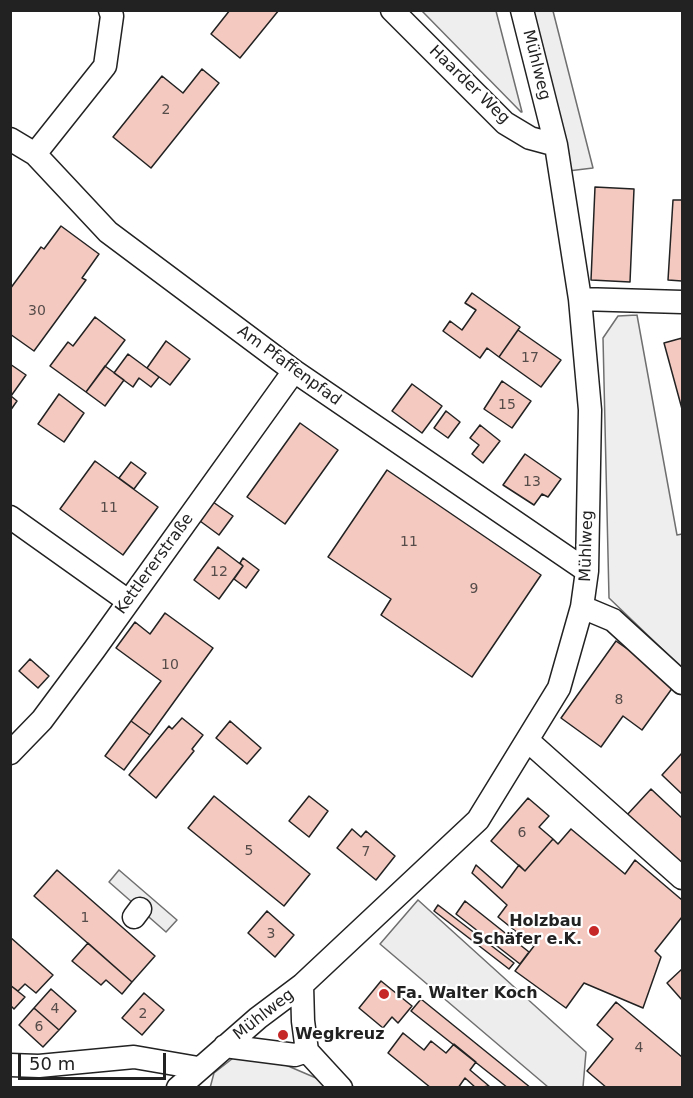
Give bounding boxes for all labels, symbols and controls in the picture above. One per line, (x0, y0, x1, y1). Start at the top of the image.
street label: Mühlweg (518, 28, 554, 102)
street label: Haarder Weg (425, 42, 513, 128)
house number: 2 (162, 102, 170, 118)
house number: 30 (28, 303, 46, 319)
street label: Am Pfaffenpfad (233, 322, 345, 410)
house number: 17 (521, 350, 539, 366)
house number: 15 (498, 397, 516, 413)
house number: 13 (523, 474, 541, 490)
house number: 11 (100, 500, 118, 516)
street label: Kettlererstraße (112, 510, 198, 618)
street label: Mühlweg (576, 510, 598, 582)
house number: 11 (400, 534, 418, 550)
house number: 12 (210, 564, 228, 580)
house number: 9 (470, 581, 478, 597)
house number: 10 (161, 657, 179, 673)
house number: 8 (615, 692, 623, 708)
house number: 6 (518, 825, 526, 841)
house number: 5 (245, 843, 253, 859)
house number: 7 (362, 844, 370, 860)
house number: 1 (81, 910, 89, 926)
place label: Holzbau Schäfer e.K. (472, 912, 582, 950)
marker: Holzbau Schäfer e.K. (587, 924, 601, 938)
house number: 3 (267, 926, 275, 942)
place label: Fa. Walter Koch (396, 984, 538, 1004)
street label: Mühlweg (230, 985, 298, 1045)
marker: Fa. Walter Koch (377, 987, 391, 1001)
house number: 4 (51, 1001, 59, 1017)
house number: 2 (139, 1006, 147, 1022)
house number: 6 (35, 1019, 43, 1035)
place label: Wegkreuz (295, 1025, 384, 1045)
marker: Wegkreuz (276, 1028, 290, 1042)
house number: 4 (635, 1040, 643, 1056)
scale bar (21, 1041, 170, 1079)
text: 50 m (29, 1053, 75, 1074)

